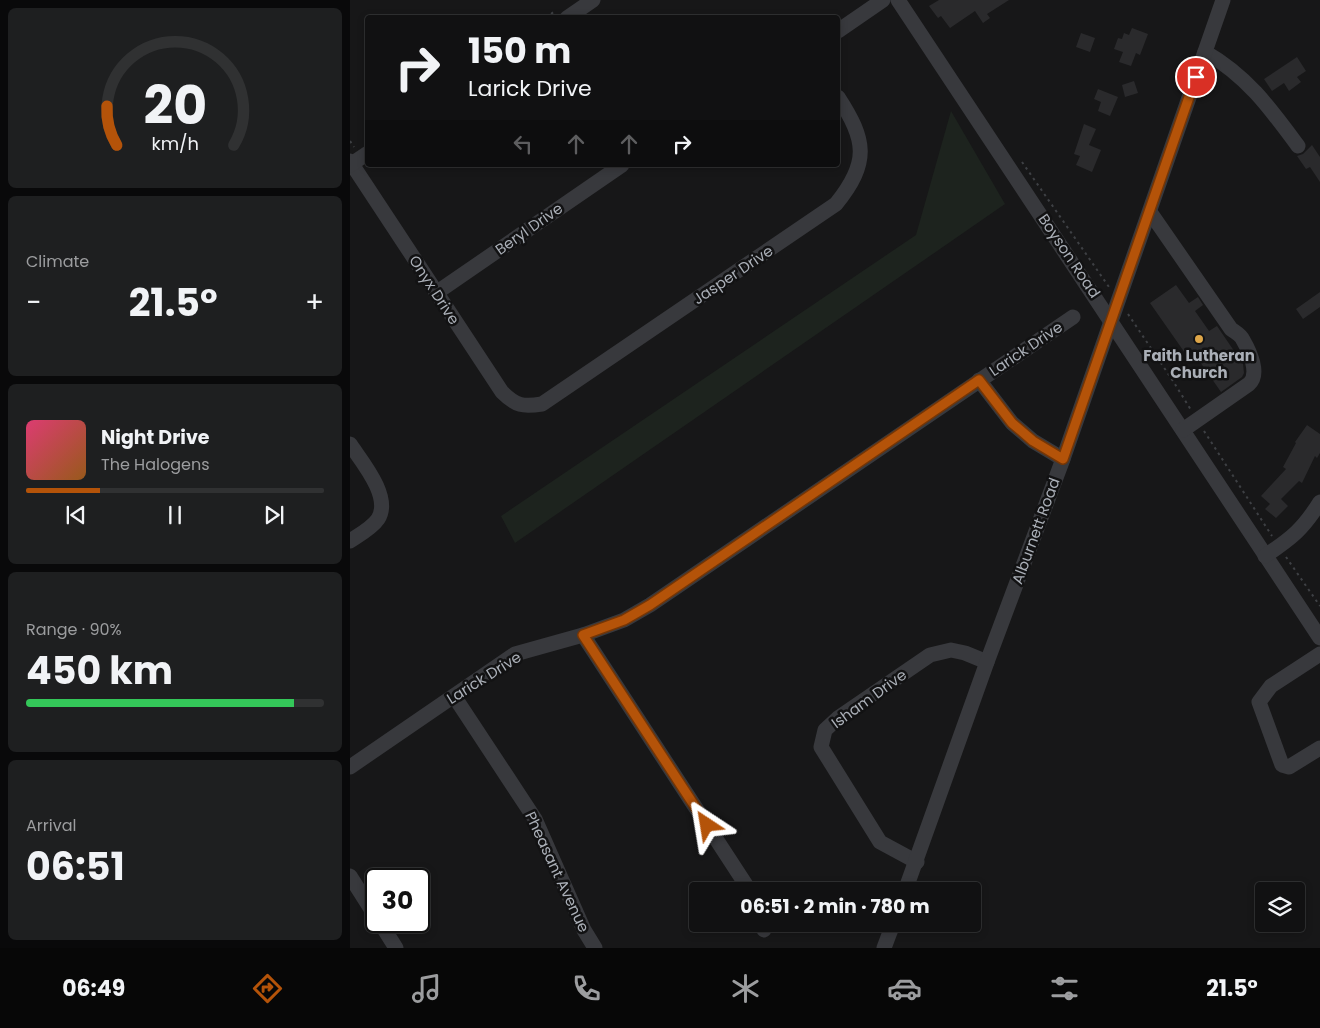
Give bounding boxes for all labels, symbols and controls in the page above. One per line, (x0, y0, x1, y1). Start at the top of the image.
text: 150 m (468, 26, 571, 75)
icon: right (385, 35, 450, 100)
pin (1175, 56, 1217, 98)
icon: arrive (1182, 63, 1210, 91)
text: 20 (143, 69, 207, 142)
text: Larick Drive (468, 73, 592, 104)
icon: left (509, 130, 537, 158)
icon: ahead (562, 130, 590, 158)
icon: ahead (615, 130, 643, 158)
icon: right (668, 130, 696, 158)
text: km/h (151, 131, 199, 156)
street label: Beryl Drive (491, 198, 567, 260)
street label: Boyson Road (1034, 210, 1105, 302)
street label: Jasper Drive (688, 240, 777, 309)
text: Climate (26, 250, 89, 273)
street label: Onyx Drive (404, 251, 465, 328)
text: 21.5° (129, 276, 218, 329)
text: − (26, 283, 41, 322)
text: + (305, 283, 324, 322)
street label: Larick Drive (985, 316, 1067, 381)
marker: Faith Lutheran Church (1193, 333, 1205, 345)
place label: Faith Lutheran Church (1143, 345, 1255, 383)
text: Night Drive (101, 424, 210, 451)
text: The Halogens (101, 453, 209, 476)
street label: Alburnett Road (1007, 475, 1065, 587)
icon: previous (62, 501, 90, 529)
icon: pause (161, 501, 189, 529)
icon: next (260, 501, 288, 529)
text: Range · 90% (26, 618, 122, 641)
text: 450 km (26, 644, 173, 697)
street label: Larick Drive (442, 646, 525, 709)
street label: Isham Drive (827, 664, 911, 733)
position arrow (680, 798, 732, 850)
street label: Pheasant Avenue (520, 808, 595, 936)
text: Arrival (26, 814, 76, 837)
text: 06:51 (26, 840, 125, 893)
speed limit sign: 30 (365, 868, 430, 933)
map controls (1255, 882, 1305, 932)
button: layers (1255, 882, 1305, 932)
text: 06:51 · 2 min · 780 m (740, 893, 930, 920)
icon: directions (250, 971, 285, 1006)
icon: music (409, 971, 444, 1006)
icon: phone (569, 971, 604, 1006)
icon: climate (728, 971, 763, 1006)
icon: car (887, 971, 922, 1006)
icon: filters (1047, 971, 1082, 1006)
text: 06:49 (62, 973, 125, 1004)
text: 21.5° (1206, 973, 1258, 1004)

